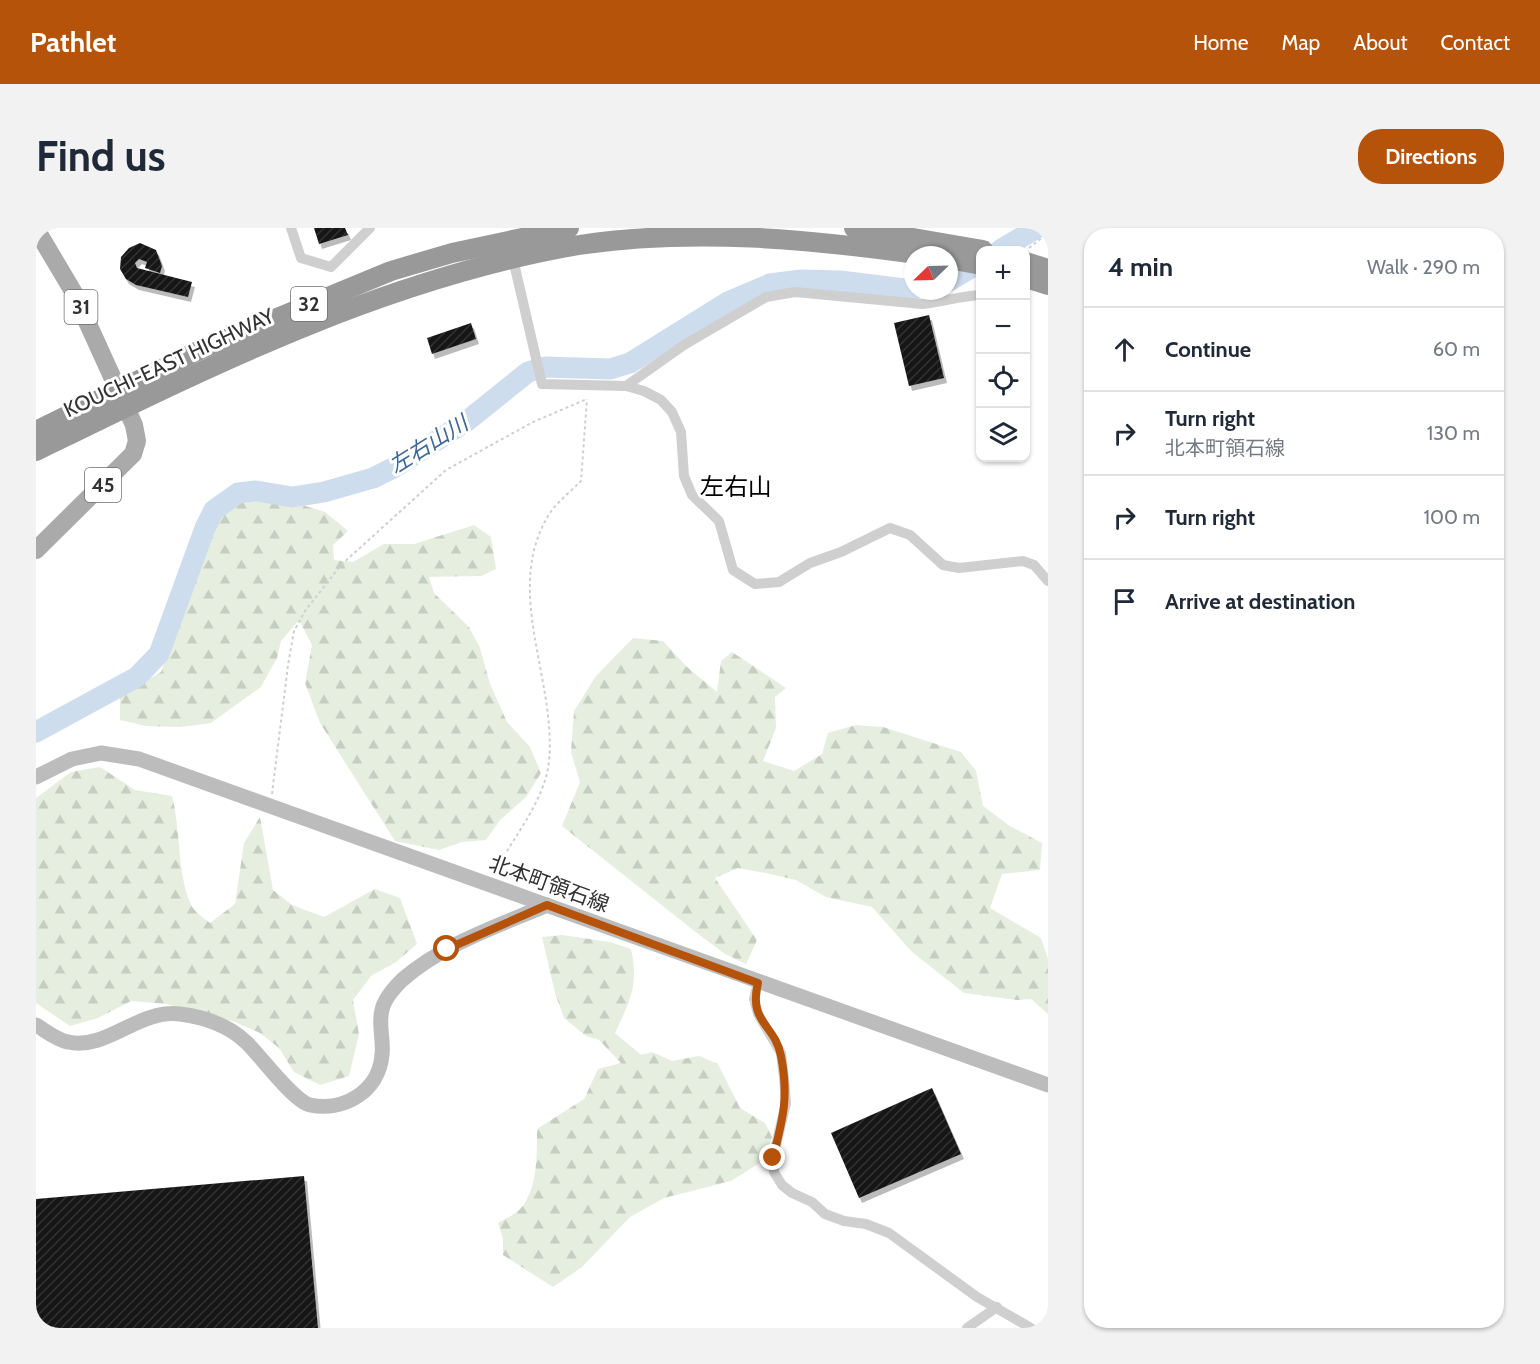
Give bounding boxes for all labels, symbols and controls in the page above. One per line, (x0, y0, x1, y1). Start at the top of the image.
text: Pathlet (30, 25, 116, 59)
text: Home (1193, 30, 1249, 55)
text: Map (1282, 30, 1320, 55)
text: About (1353, 30, 1407, 55)
text: Contact (1440, 30, 1510, 55)
button: Directions (1358, 129, 1504, 184)
text: Find us (36, 130, 165, 182)
north arrow (904, 246, 958, 300)
map controls (976, 246, 1030, 462)
button: + (976, 246, 1030, 300)
text: 4 min (1108, 251, 1173, 283)
text: Walk · 290 m (1367, 255, 1480, 279)
road number: 32 (291, 287, 327, 321)
road number: 31 (64, 290, 98, 324)
button: − (976, 300, 1030, 354)
street label: KOUCHI-EAST HIGHWAY (60, 302, 279, 422)
icon: ahead (1108, 333, 1141, 366)
text: Continue (1165, 336, 1251, 363)
text: 60 m (1433, 337, 1480, 361)
button: locate (976, 354, 1030, 408)
text: Turn right (1165, 405, 1255, 432)
button: layers (976, 408, 1030, 462)
water label: 左右山川 (384, 409, 474, 479)
icon: right (1108, 417, 1141, 450)
text: 130 m (1427, 421, 1480, 445)
text: 北本町領石線 (1165, 436, 1285, 460)
road number: 45 (85, 468, 121, 502)
district label: 左右山 (700, 472, 772, 501)
icon: right (1108, 501, 1141, 534)
text: Turn right (1165, 504, 1255, 531)
text: 100 m (1424, 505, 1480, 529)
icon: arrive (1108, 585, 1141, 618)
text: Arrive at destination (1165, 588, 1355, 615)
street label: 北本町領石線 (486, 850, 613, 917)
route start (433, 935, 459, 961)
route end (759, 1144, 785, 1170)

